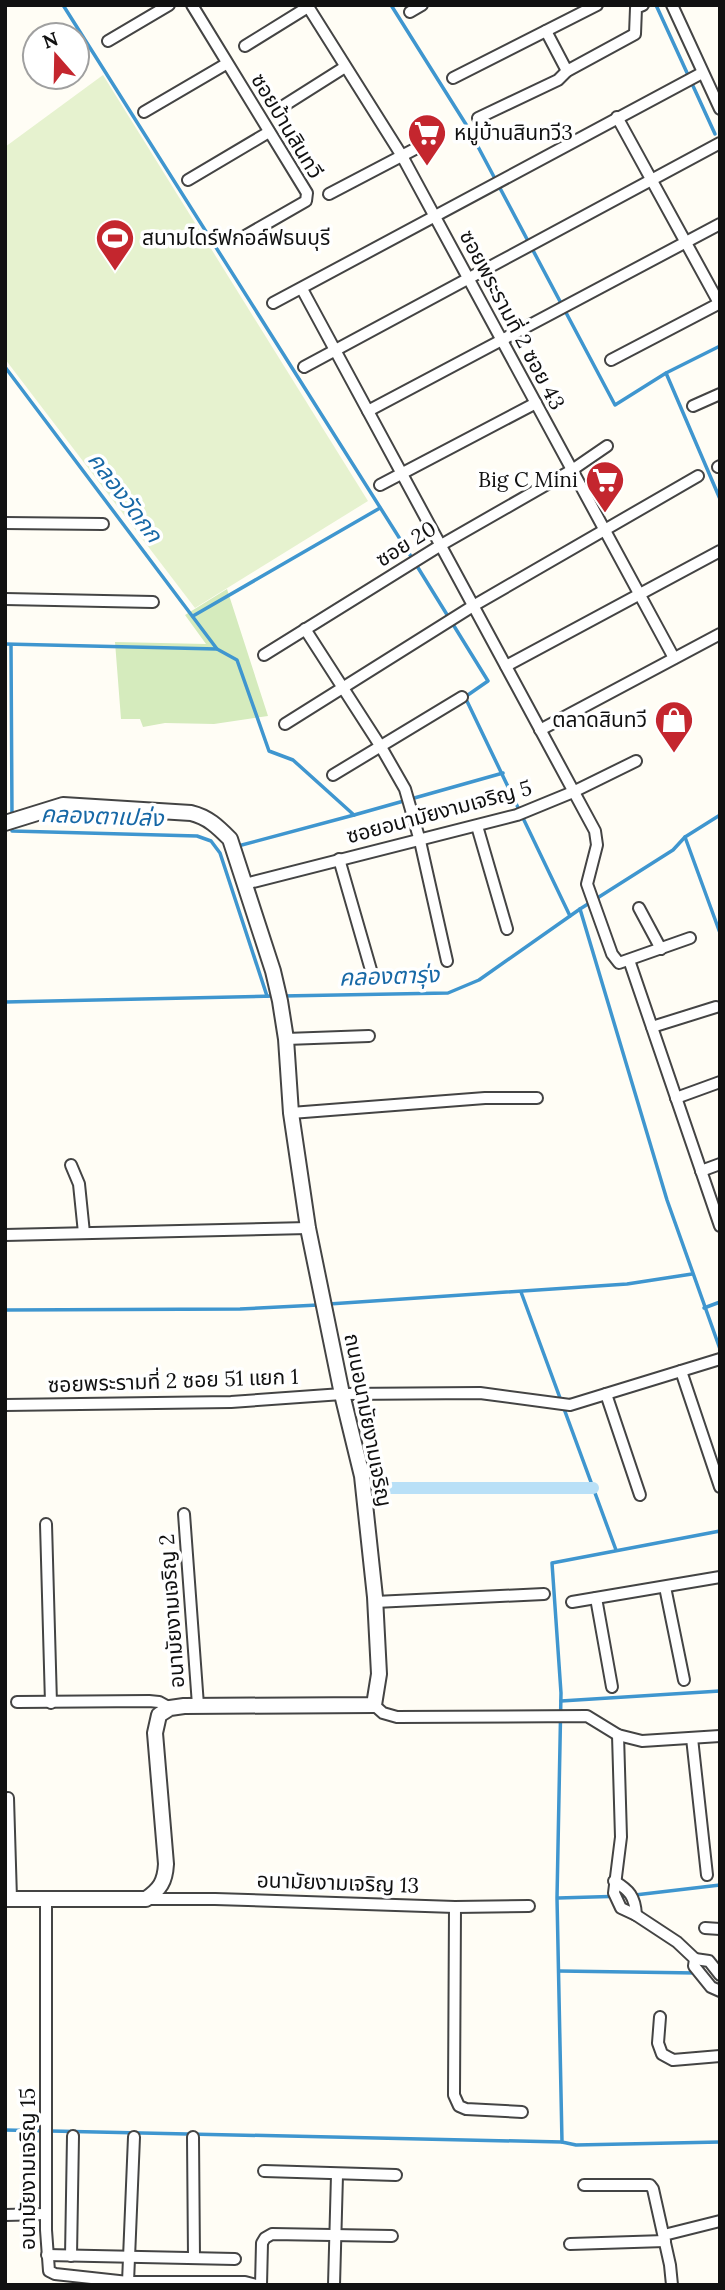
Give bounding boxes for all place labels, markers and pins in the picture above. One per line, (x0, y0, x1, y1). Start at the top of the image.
supermarket icon: หมู่บ้านสินทวี3 (406, 112, 448, 167)
place label: หมู่บ้านสินทวี3 (454, 119, 573, 146)
sports icon: สนามไดร์ฟกอล์ฟธนบุรี (94, 217, 136, 272)
place label: สนามไดร์ฟกอล์ฟธนบุรี (142, 224, 330, 251)
supermarket icon: Big C Mini (584, 459, 626, 514)
place label: Big C Mini (478, 466, 578, 493)
shop icon: ตลาดสินทวี (653, 699, 695, 754)
place label: ตลาดสินทวี (552, 706, 647, 733)

